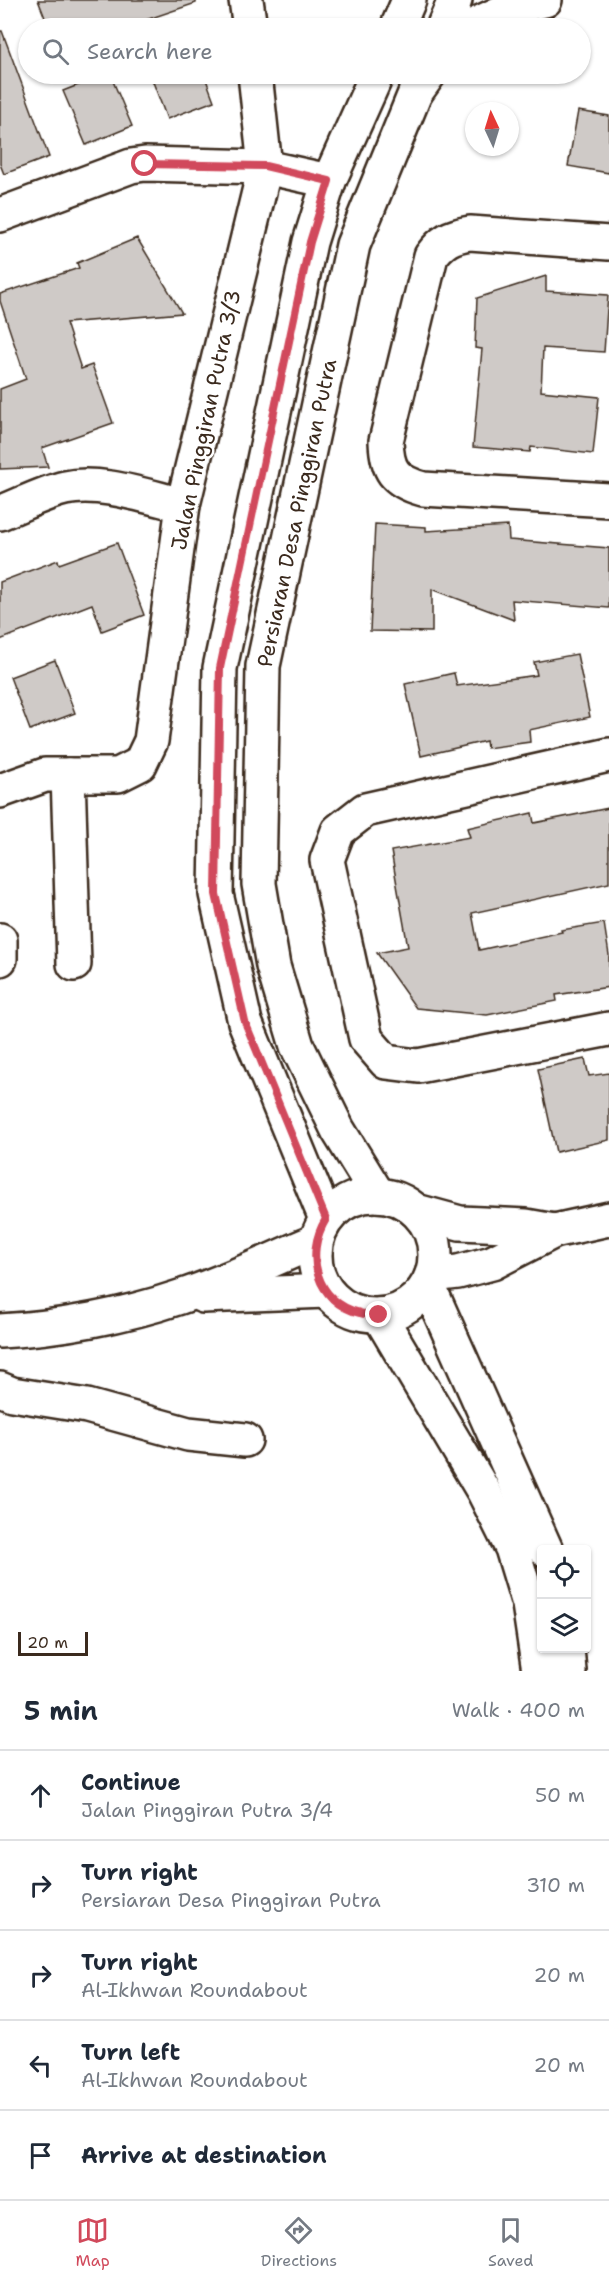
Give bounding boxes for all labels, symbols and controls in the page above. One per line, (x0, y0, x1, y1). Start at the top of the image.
search box (18, 18, 591, 84)
icon: search (39, 35, 72, 68)
text: Search here (87, 37, 213, 66)
north arrow (465, 102, 519, 156)
route start (131, 150, 157, 176)
street label: Jalan Pinggiran Putra 3/3 (165, 287, 247, 553)
street label: Persiaran Desa Pinggiran Putra (251, 356, 343, 670)
route end (365, 1301, 391, 1327)
map controls (537, 1545, 591, 1653)
button: locate (537, 1545, 591, 1599)
button: layers (537, 1599, 591, 1653)
scale bar (18, 1629, 88, 1656)
text: 20 m (27, 1632, 68, 1653)
text: 5 min (24, 1693, 98, 1728)
text: Walk · 400 m (452, 1697, 585, 1723)
text: Continue (81, 1768, 181, 1797)
icon: ahead (24, 1779, 57, 1812)
text: 50 m (535, 1782, 585, 1808)
text: Jalan Pinggiran Putra 3/4 (81, 1797, 333, 1823)
text: Turn right (81, 1858, 198, 1887)
icon: right (24, 1869, 57, 1902)
text: 310 m (526, 1872, 585, 1898)
text: Persiaran Desa Pinggiran Putra (81, 1887, 381, 1913)
text: Turn right (81, 1948, 198, 1977)
icon: right (24, 1959, 57, 1992)
text: 20 m (534, 1962, 585, 1988)
text: Al-Ikhwan Roundabout (81, 1977, 308, 2003)
text: Turn left (81, 2038, 180, 2067)
icon: left (24, 2049, 57, 2082)
text: 20 m (534, 2052, 585, 2078)
text: Al-Ikhwan Roundabout (81, 2067, 308, 2093)
icon: arrive (24, 2139, 57, 2172)
text: Arrive at destination (81, 2141, 327, 2170)
tab: Map (76, 2214, 110, 2271)
tab: Directions (261, 2214, 337, 2271)
tab: Saved (488, 2214, 534, 2271)

